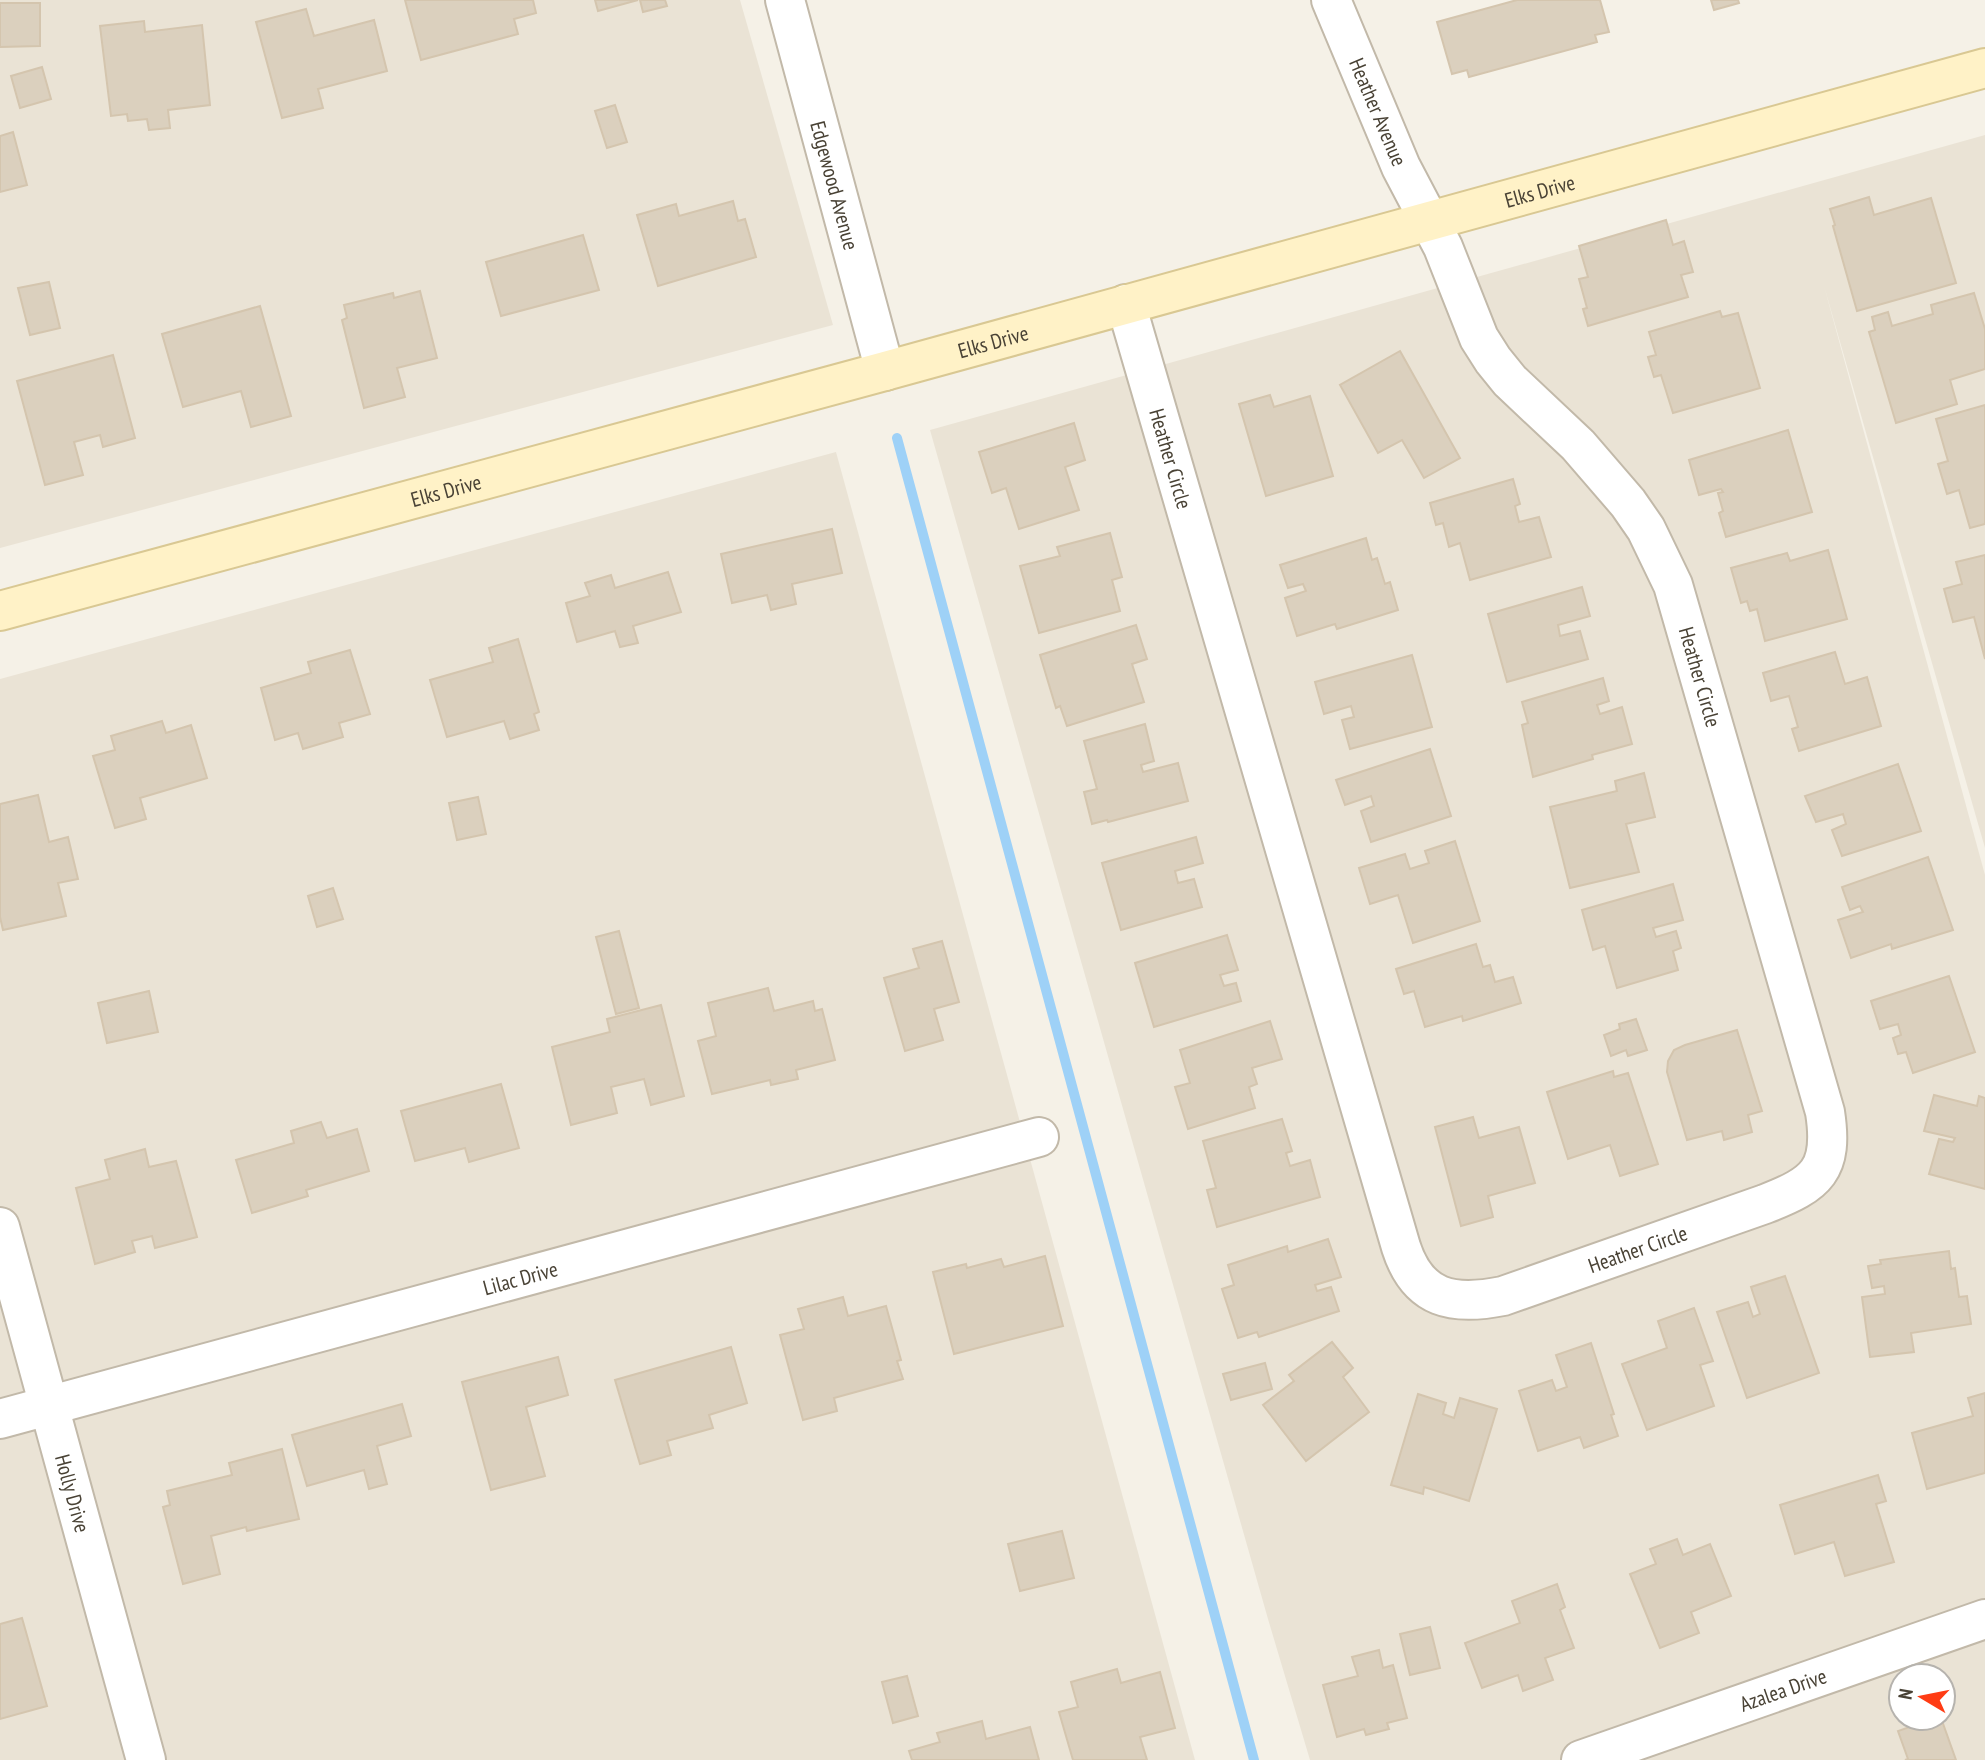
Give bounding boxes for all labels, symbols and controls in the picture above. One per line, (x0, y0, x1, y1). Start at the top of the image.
street label: Heather Avenue (1343, 54, 1413, 170)
street label: Edgewood Avenue (805, 118, 865, 253)
street label: Elks Drive (1501, 168, 1578, 213)
street label: Elks Drive (955, 319, 1031, 364)
street label: Heather Circle (1144, 405, 1198, 512)
street label: Elks Drive (408, 468, 484, 513)
street label: Heather Circle (1673, 624, 1727, 730)
street label: Heather Circle (1584, 1219, 1691, 1279)
street label: Lilac Drive (480, 1255, 561, 1301)
street label: Holly Drive (49, 1451, 97, 1535)
street label: Azalea Drive (1736, 1662, 1830, 1717)
north arrow (1887, 1662, 1957, 1732)
text: N (1893, 1687, 1918, 1701)

